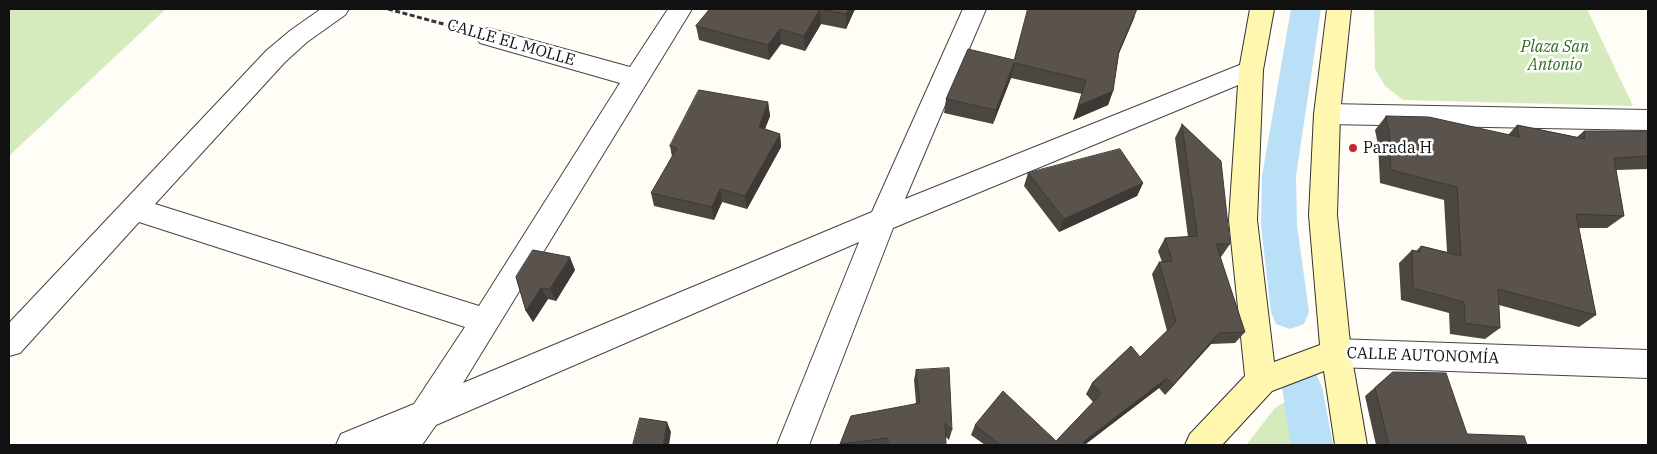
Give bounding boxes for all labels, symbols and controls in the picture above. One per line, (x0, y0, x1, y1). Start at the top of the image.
street label: CALLE EL MOLLE (445, 16, 577, 70)
park label: Plaza San Antonio (1521, 37, 1589, 75)
place label: Parada H (1363, 138, 1432, 158)
marker: Parada H (1347, 142, 1359, 154)
street label: CALLE AUTONOMÍA (1346, 344, 1500, 368)

